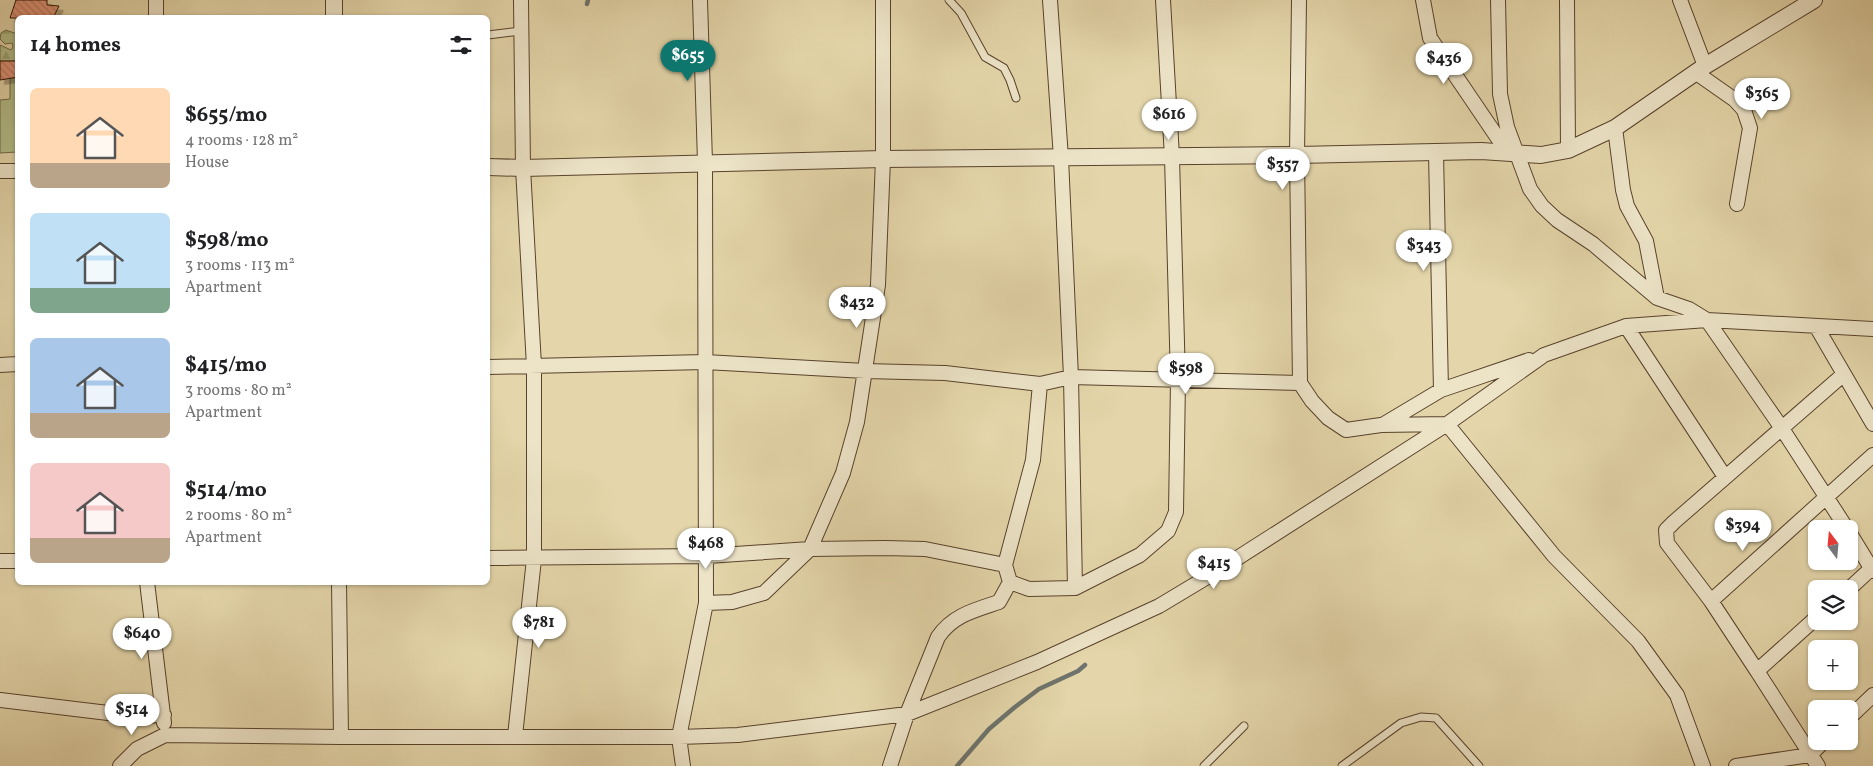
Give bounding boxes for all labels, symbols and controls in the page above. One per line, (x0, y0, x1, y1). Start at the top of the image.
text: 14 homes (30, 31, 121, 60)
icon: filters (447, 31, 475, 59)
pin: $655 (658, 39, 718, 82)
pin: $436 (1414, 42, 1474, 85)
text: $655 (671, 45, 705, 67)
text: $436 (1426, 48, 1462, 70)
pin: $365 (1732, 78, 1792, 120)
text: $365 (1745, 83, 1779, 105)
pin: $616 (1139, 98, 1199, 141)
text: $655/mo (185, 101, 267, 130)
text: $616 (1153, 104, 1185, 126)
icon: home (70, 108, 130, 168)
text: 4 rooms · 128 m² (185, 130, 298, 152)
pin: $357 (1253, 148, 1313, 191)
text: House (185, 152, 229, 174)
text: $357 (1267, 154, 1299, 176)
text: $598/mo (185, 226, 268, 255)
pin: $343 (1394, 230, 1454, 272)
icon: home (70, 233, 130, 293)
text: $343 (1407, 235, 1441, 257)
text: 3 rooms · 113 m² (185, 255, 295, 277)
text: Apartment (185, 277, 262, 299)
pin: $432 (827, 286, 887, 329)
text: $432 (840, 292, 874, 314)
text: $415/mo (185, 351, 267, 380)
pin: $598 (1156, 352, 1216, 395)
icon: home (70, 358, 130, 418)
text: $598 (1169, 358, 1203, 380)
text: 3 rooms · 80 m² (185, 380, 292, 402)
text: Apartment (185, 402, 262, 424)
text: $514/mo (185, 476, 267, 505)
icon: home (70, 483, 130, 543)
text: 2 rooms · 80 m² (185, 505, 292, 527)
pin: $394 (1713, 510, 1773, 552)
text: $394 (1725, 515, 1761, 537)
north arrow (1808, 520, 1858, 570)
map controls (1808, 520, 1858, 750)
text: Apartment (185, 527, 262, 549)
pin: $468 (676, 528, 736, 570)
text: $468 (688, 533, 724, 555)
pin: $415 (1184, 548, 1244, 590)
text: $415 (1198, 553, 1230, 575)
button: layers (1808, 580, 1858, 630)
pin: $781 (509, 606, 569, 649)
text: $781 (523, 612, 555, 634)
pin: $640 (112, 618, 172, 660)
text: $640 (124, 623, 160, 645)
button: + (1808, 640, 1858, 690)
pin: $514 (102, 694, 162, 736)
text: $514 (116, 699, 148, 721)
button: − (1808, 700, 1858, 750)

